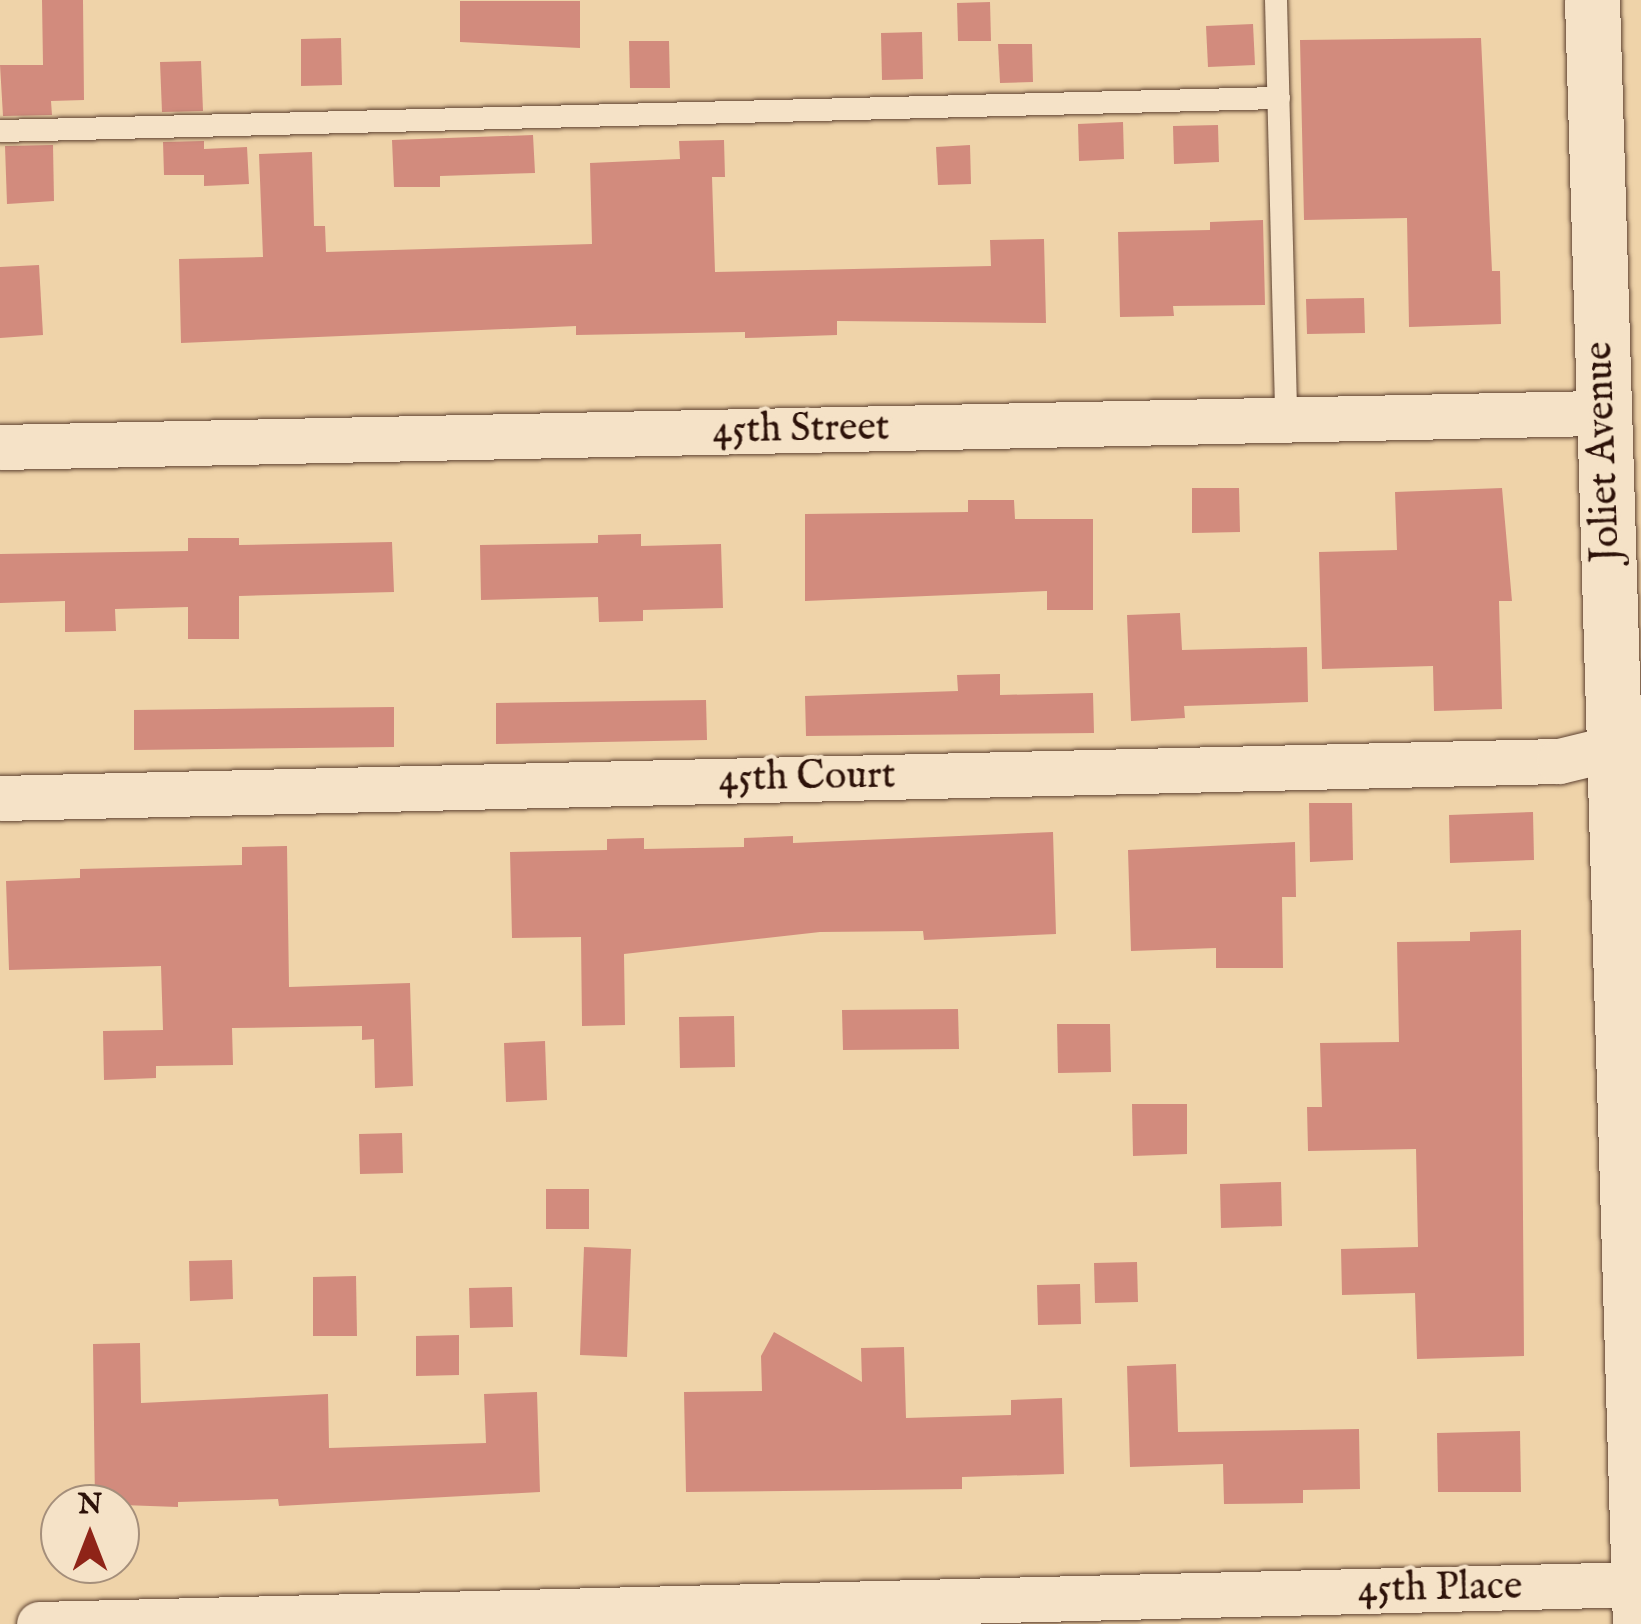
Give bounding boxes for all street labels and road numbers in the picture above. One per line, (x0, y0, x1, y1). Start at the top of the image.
street label: Joliet Avenue (1576, 341, 1632, 563)
street label: 45th Street (712, 404, 890, 456)
street label: 45th Court (718, 752, 896, 804)
street label: 45th Place (1357, 1564, 1523, 1614)

